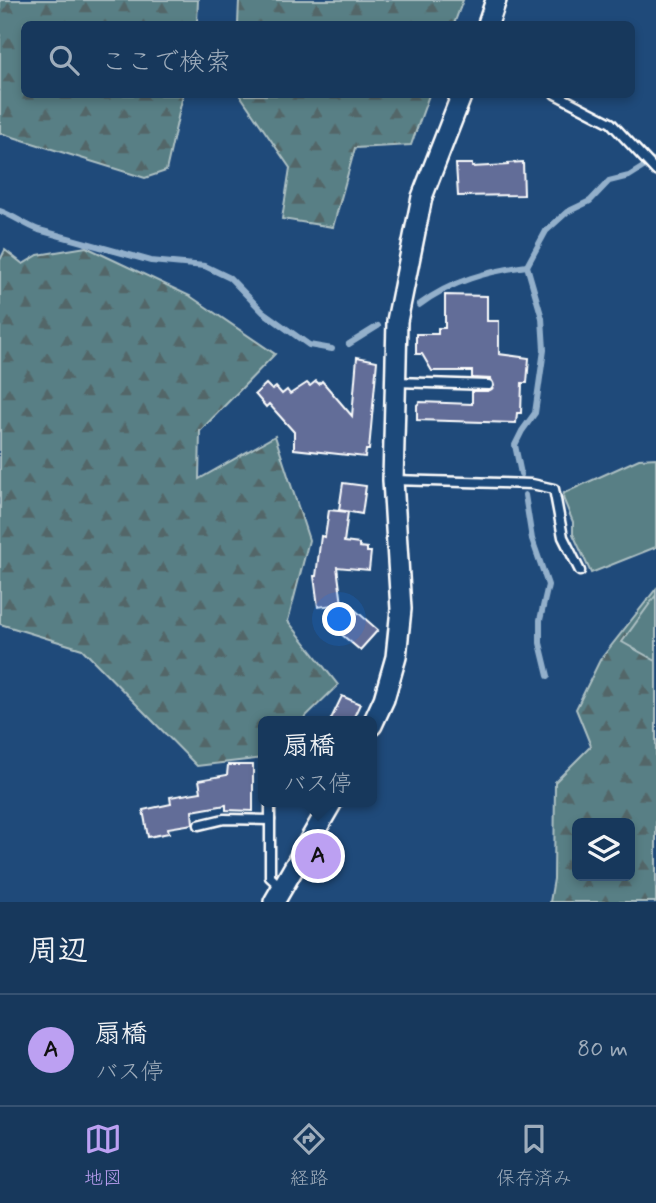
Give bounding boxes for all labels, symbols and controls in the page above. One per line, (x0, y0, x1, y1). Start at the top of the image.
search box (21, 21, 635, 98)
icon: search (45, 41, 83, 79)
text: ここで検索 (101, 46, 231, 80)
your location (322, 602, 356, 636)
popup (258, 716, 377, 807)
text: 扇橋 (283, 730, 335, 764)
text: バス停 (283, 770, 352, 800)
map controls (572, 818, 635, 881)
button: layers (572, 818, 635, 881)
pin: A (295, 830, 341, 882)
text: 周辺 (28, 932, 88, 971)
text: 扇橋 (95, 1018, 147, 1052)
text: A (43, 1035, 59, 1065)
text: 80 m (577, 1035, 628, 1065)
text: バス停 (95, 1058, 164, 1088)
tab: 地図 (84, 1120, 122, 1191)
tab: 経路 (290, 1120, 328, 1191)
tab: 保存済み (496, 1120, 572, 1191)

